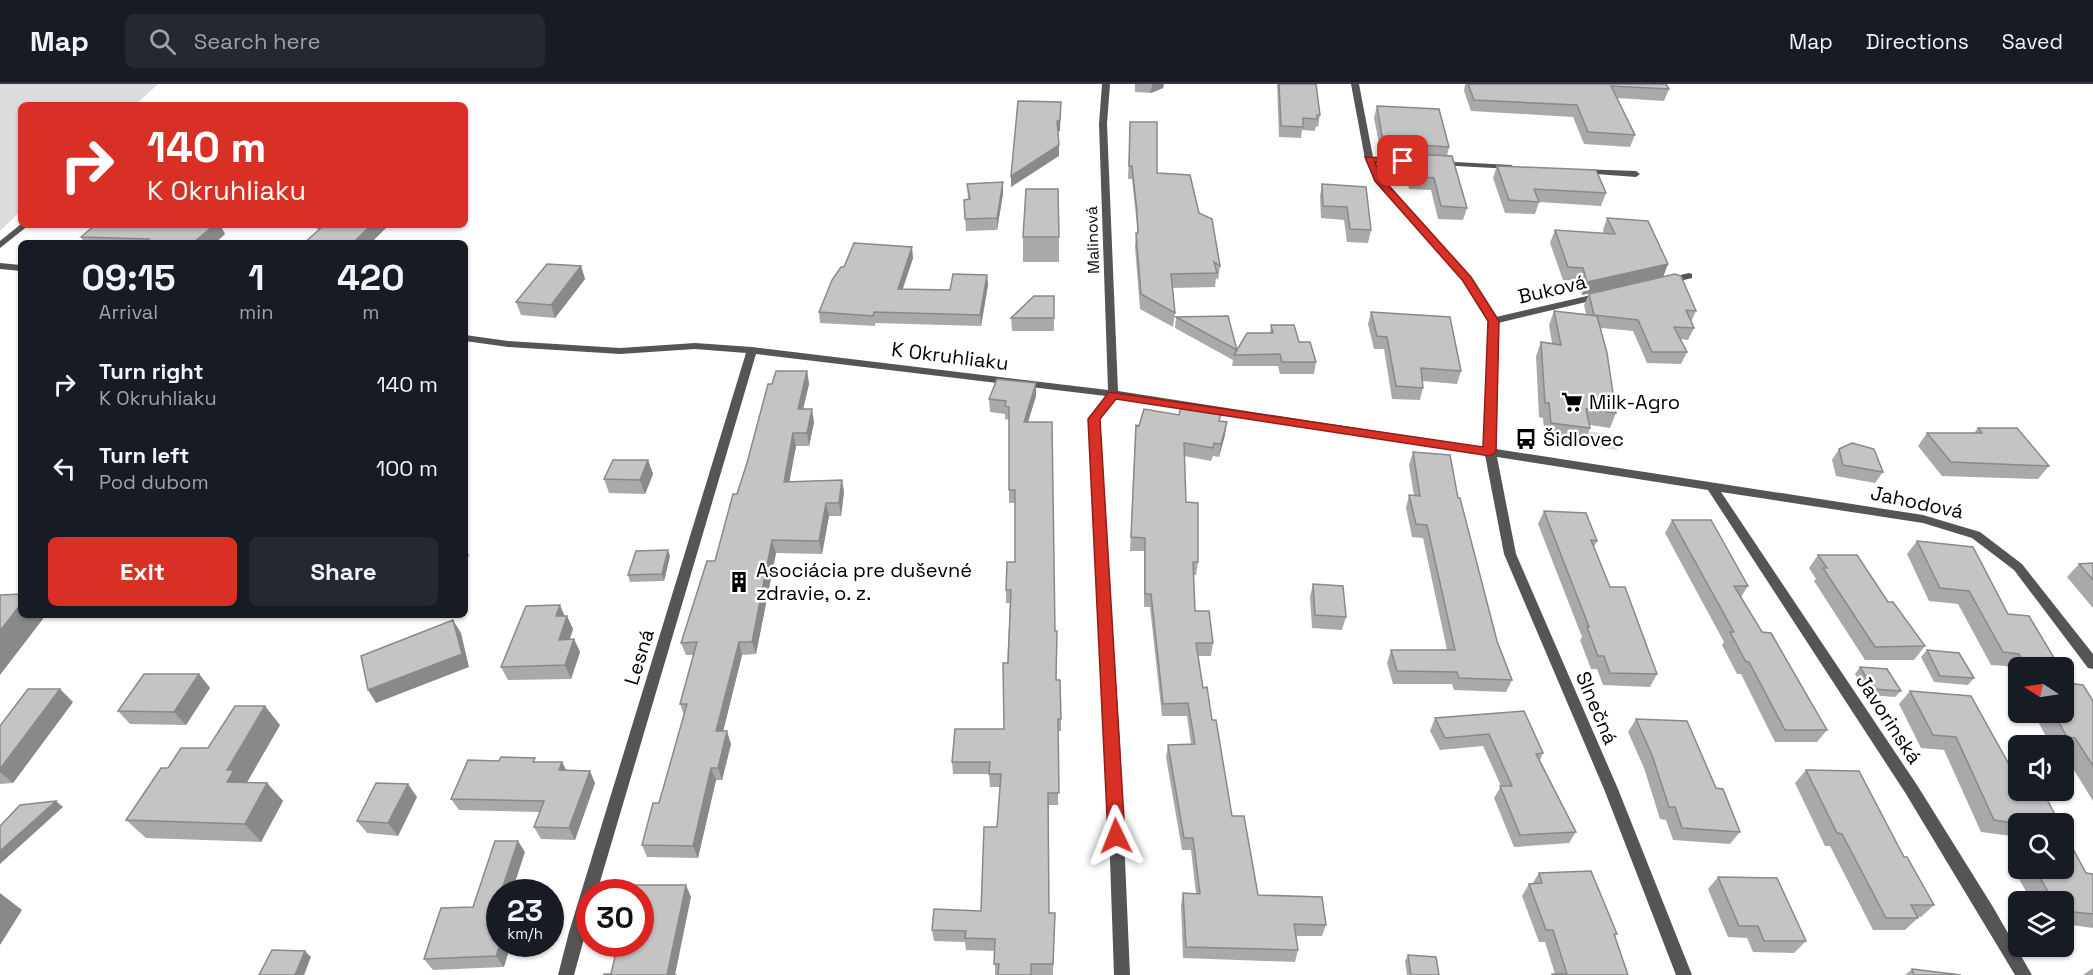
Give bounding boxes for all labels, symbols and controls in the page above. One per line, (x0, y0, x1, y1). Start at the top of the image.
search box (125, 14, 545, 68)
text: Map (30, 23, 89, 59)
icon: search (146, 25, 179, 58)
text: Search here (194, 27, 321, 55)
text: Map (1789, 28, 1833, 55)
text: Directions (1866, 28, 1969, 55)
text: Saved (2002, 28, 2063, 55)
text: 140 m (147, 121, 266, 174)
icon: right (48, 126, 126, 204)
pin (1377, 135, 1428, 186)
icon: arrive (1386, 144, 1419, 177)
text: K Okruhliaku (147, 173, 306, 208)
street label: Malinová (1081, 206, 1104, 274)
text: 09:15 (81, 255, 176, 301)
text: 1 (248, 255, 264, 301)
text: 420 (337, 255, 405, 301)
street label: Buková (1515, 269, 1589, 309)
text: Arrival (99, 299, 158, 325)
text: min (239, 299, 273, 325)
text: m (362, 299, 379, 325)
street label: K Okruhliaku (890, 336, 1010, 376)
text: Turn right (99, 357, 204, 385)
icon: right (48, 368, 81, 401)
text: 140 m (376, 370, 438, 398)
text: K Okruhliaku (99, 385, 217, 411)
place label: Milk-Agro (1589, 389, 1680, 415)
supermarket icon: Milk-Agro (1560, 390, 1584, 414)
place label: Šidlovec (1543, 426, 1624, 452)
bus stop icon: Šidlovec (1514, 427, 1538, 451)
text: Turn left (99, 441, 189, 469)
icon: left (48, 452, 81, 485)
text: 100 m (376, 454, 438, 482)
text: Pod dubom (99, 469, 209, 495)
street label: Jahodová (1868, 479, 1966, 525)
button: Exit (48, 537, 237, 606)
button: Share (249, 537, 438, 606)
place label: Asociácia pre duševné zdravie, o. z. (756, 557, 972, 606)
building icon: Asociácia pre duševné zdravie, o. z. (727, 570, 751, 594)
street label: Lesná (618, 626, 660, 688)
north arrow (2008, 657, 2074, 723)
map controls (2008, 657, 2074, 957)
street label: Slnečná (1570, 667, 1624, 749)
street label: Javorinská (1850, 669, 1928, 769)
button: sound (2008, 735, 2074, 801)
position arrow (1084, 804, 1148, 868)
button: search (2008, 813, 2074, 879)
speed limit sign: 30 (576, 879, 654, 957)
text: 23 (507, 891, 543, 930)
button: layers (2008, 891, 2074, 957)
text: km/h (507, 924, 543, 943)

